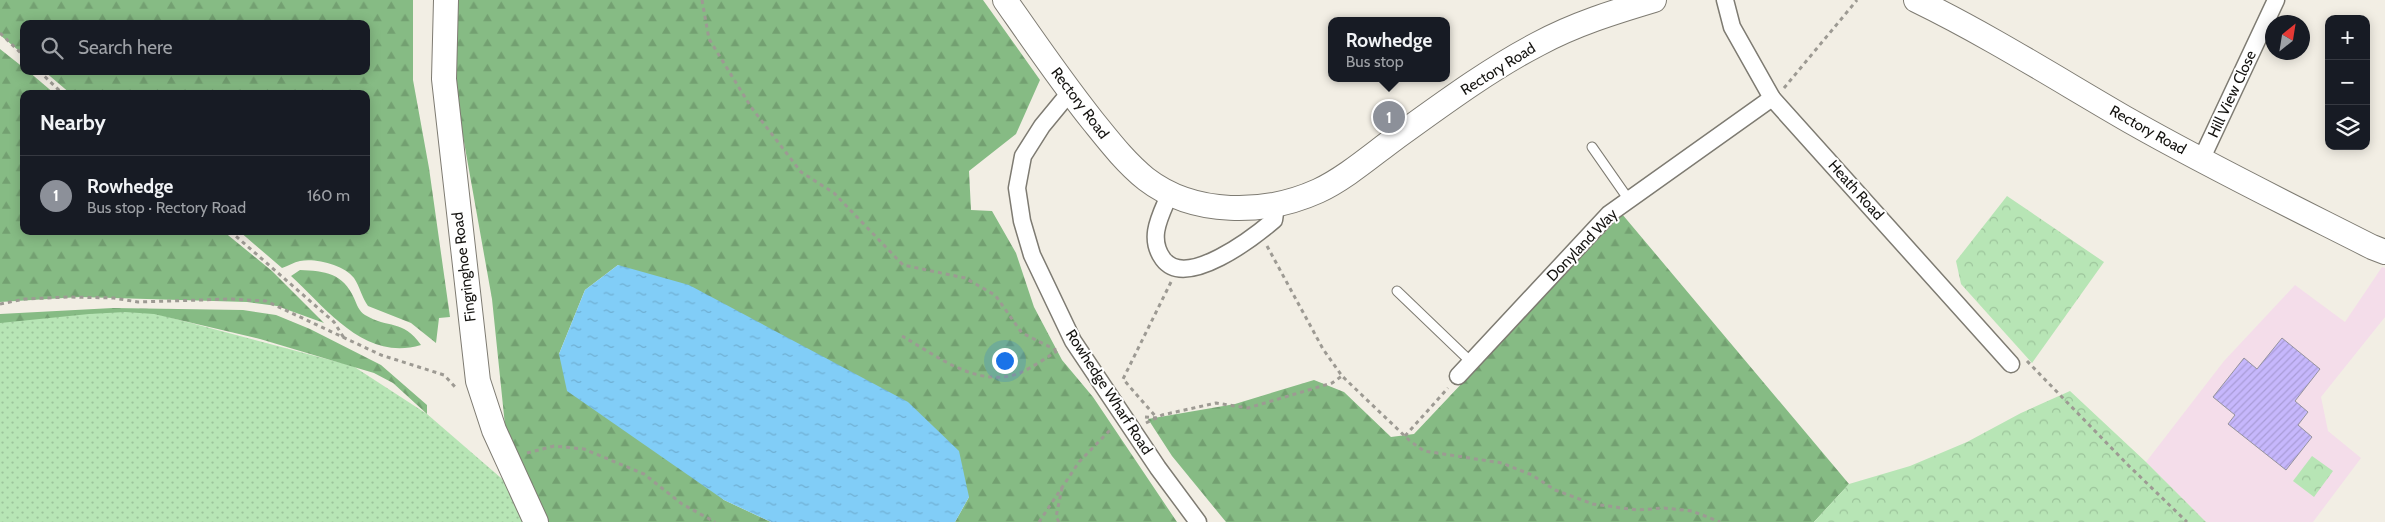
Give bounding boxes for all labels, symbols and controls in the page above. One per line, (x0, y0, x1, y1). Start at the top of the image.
north arrow (2265, 15, 2310, 60)
map controls (2325, 15, 2370, 150)
button: + (2325, 15, 2370, 60)
popup (1328, 17, 1450, 82)
search box (20, 20, 370, 75)
text: Rowhedge (1346, 29, 1432, 52)
icon: search (38, 34, 66, 62)
text: Search here (78, 36, 172, 59)
street label: Rectory Road (1457, 39, 1539, 99)
street label: Hill View Close (2204, 47, 2260, 140)
text: Bus stop (1346, 52, 1404, 71)
button: − (2325, 60, 2370, 105)
street label: Rectory Road (1047, 64, 1113, 142)
pin: 1 (1373, 98, 1405, 136)
street label: Rectory Road (2107, 102, 2189, 158)
button: layers (2325, 105, 2370, 150)
text: Nearby (40, 110, 106, 135)
street label: Heath Road (1824, 156, 1888, 224)
text: Rowhedge (87, 175, 173, 198)
text: 1 (53, 186, 59, 205)
text: 160 m (307, 186, 350, 205)
text: Bus stop · Rectory Road (87, 198, 246, 217)
street label: Donyland Way (1543, 205, 1621, 285)
street label: Fingringhoe Road (448, 211, 480, 323)
street label: Rowhedge Wharf Road (1062, 326, 1156, 458)
your location (992, 348, 1018, 374)

